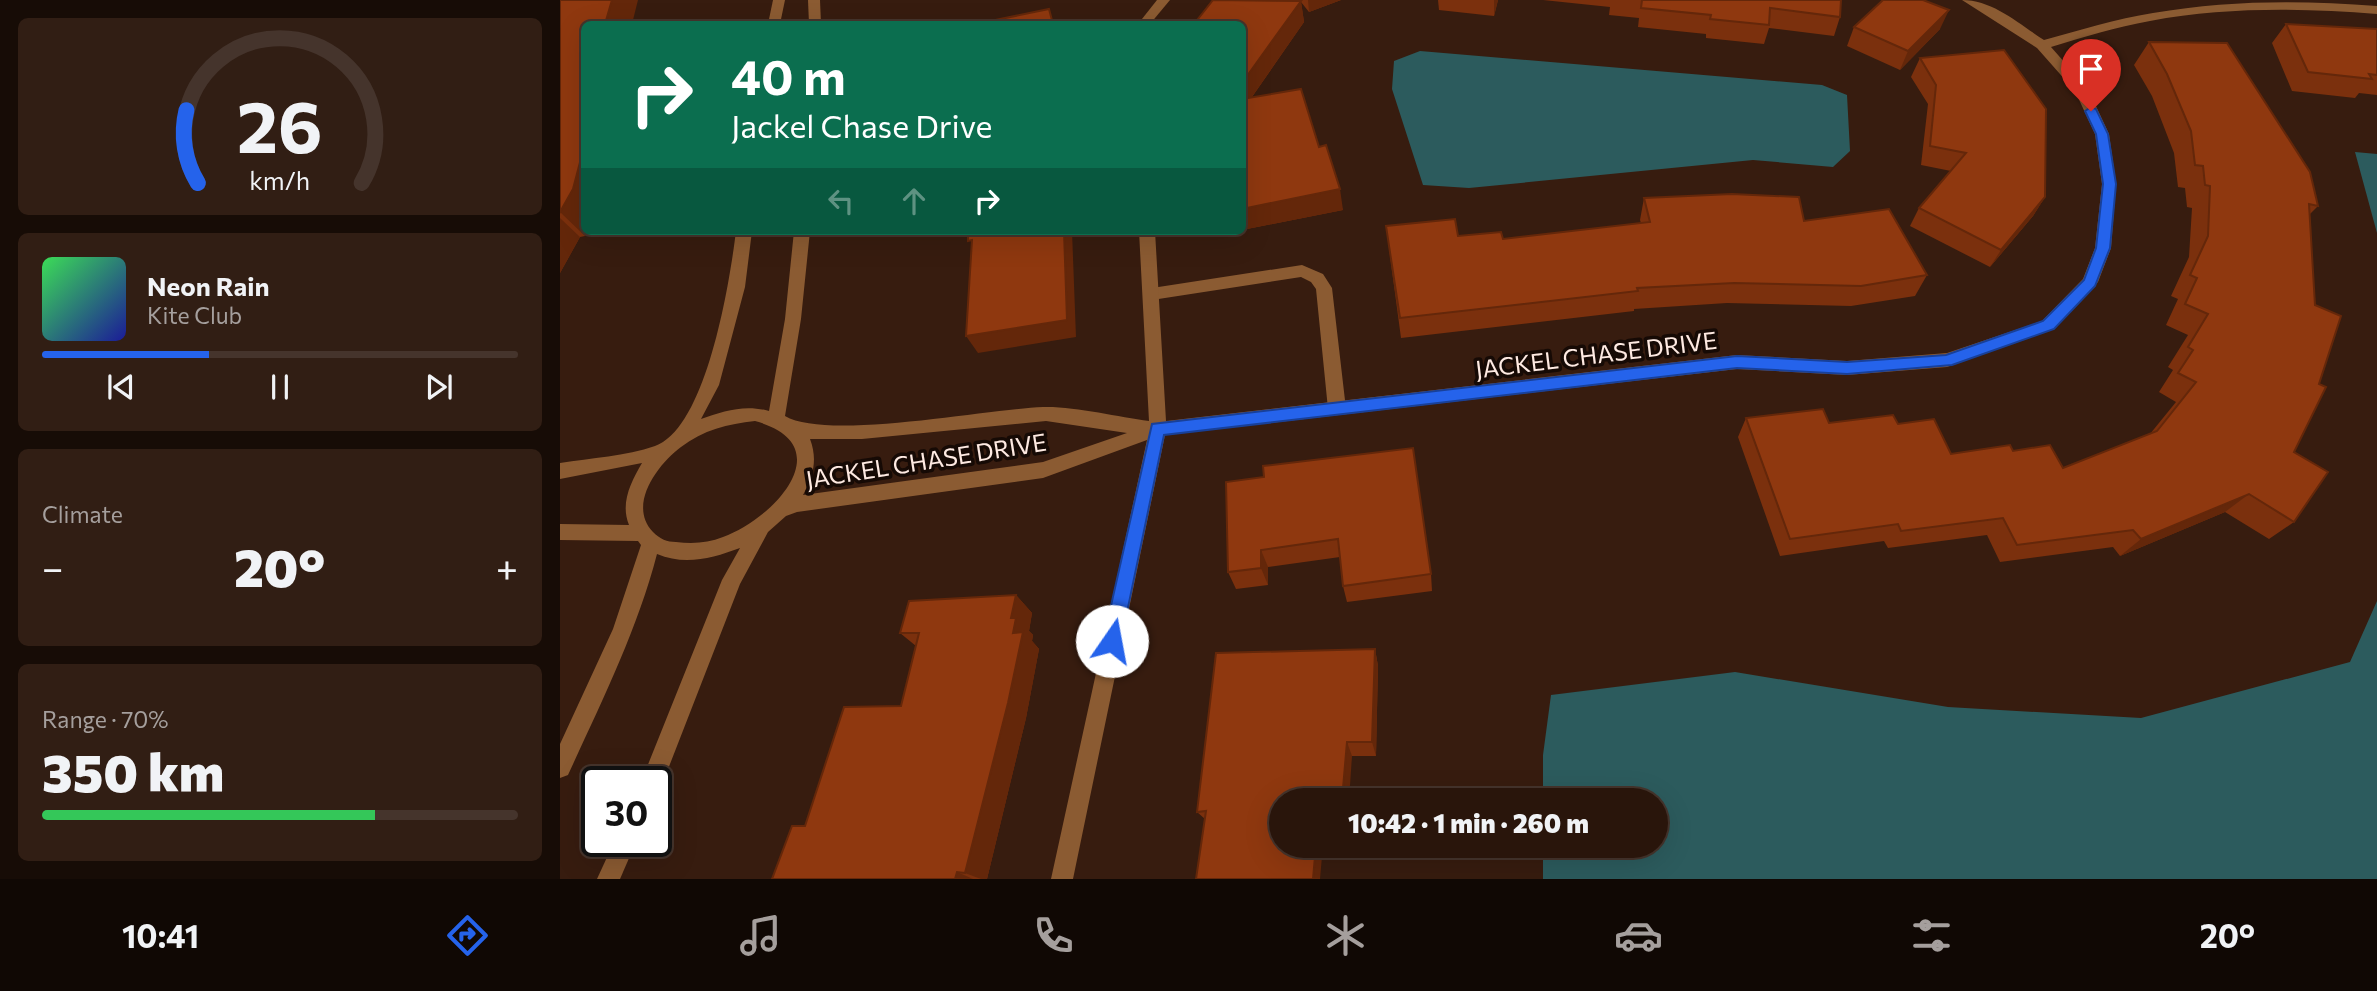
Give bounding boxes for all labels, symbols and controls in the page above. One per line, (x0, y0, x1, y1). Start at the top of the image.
pin (2061, 39, 2121, 111)
text: 40 m (731, 45, 846, 105)
icon: right (616, 49, 707, 140)
icon: arrive (2072, 50, 2110, 88)
text: 26 (237, 79, 323, 168)
text: Jackel Chase Drive (731, 105, 993, 145)
text: km/h (250, 164, 310, 194)
icon: left (822, 182, 860, 220)
icon: ahead (895, 182, 933, 220)
icon: right (968, 182, 1006, 220)
text: Neon Rain (147, 270, 270, 301)
text: Kite Club (147, 301, 242, 329)
street label: JACKEL CHASE DRIVE (1474, 325, 1718, 383)
icon: previous (102, 368, 140, 406)
icon: pause (261, 368, 299, 406)
icon: next (420, 368, 458, 406)
street label: JACKEL CHASE DRIVE (804, 427, 1048, 493)
text: Climate (42, 500, 123, 528)
text: 20° (234, 534, 325, 598)
text: − (42, 543, 64, 590)
text: + (496, 543, 518, 590)
position arrow (1075, 604, 1149, 678)
text: Range · 70% (42, 705, 169, 733)
text: 350 km (42, 739, 224, 803)
speed limit sign: 30 (581, 766, 672, 857)
text: 10:42 · 1 min · 260 m (1348, 807, 1589, 838)
icon: directions (443, 911, 492, 960)
icon: music (736, 911, 785, 960)
icon: phone (1029, 911, 1078, 960)
icon: climate (1321, 911, 1370, 960)
icon: car (1614, 911, 1663, 960)
icon: filters (1907, 911, 1956, 960)
text: 10:41 (122, 915, 199, 955)
text: 20° (2200, 915, 2255, 955)

